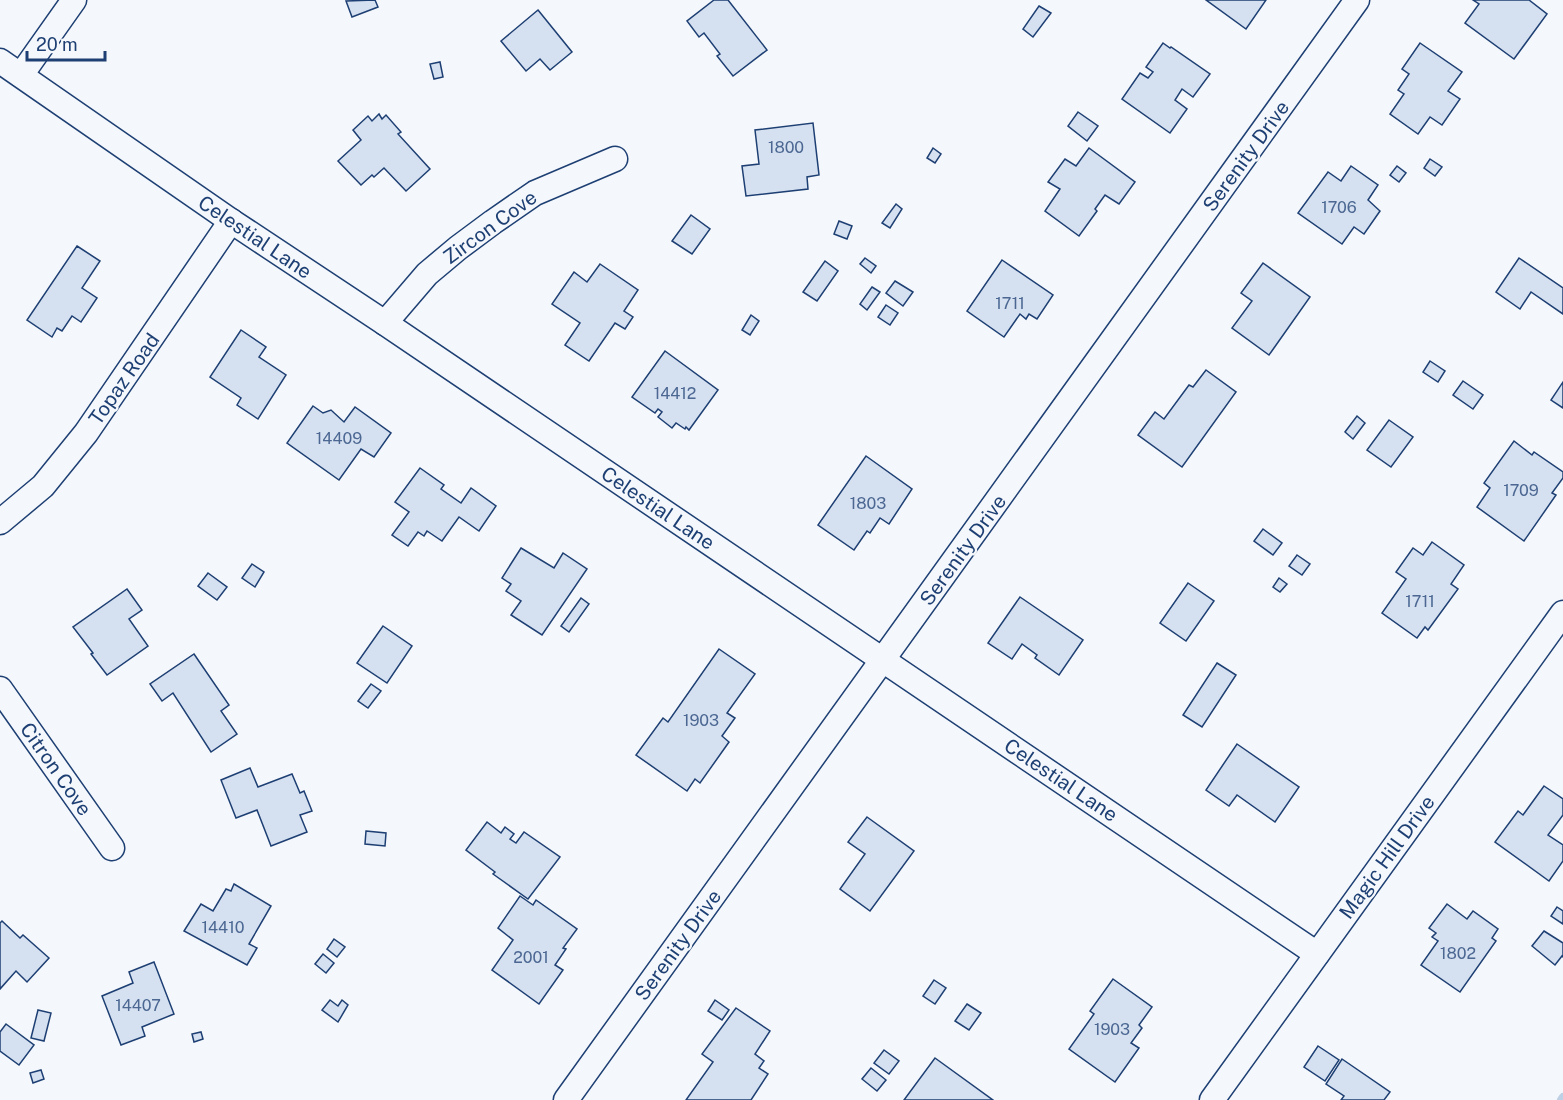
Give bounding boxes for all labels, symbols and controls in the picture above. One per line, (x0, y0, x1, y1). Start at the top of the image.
scale bar (27, 24, 105, 62)
text: 20 m (36, 34, 78, 55)
street label: Serenity Drive (1198, 96, 1294, 216)
house number: 1800 (768, 138, 804, 157)
street label: Zircon Cove (439, 185, 541, 269)
street label: Celestial Lane (194, 190, 316, 284)
house number: 1706 (1321, 198, 1357, 217)
house number: 1711 (995, 294, 1025, 313)
street label: Topaz Road (84, 329, 164, 429)
house number: 14412 (654, 384, 696, 403)
house number: 14409 (316, 429, 362, 448)
street label: Celestial Lane (597, 461, 719, 555)
house number: 1709 (1503, 481, 1539, 500)
street label: Serenity Drive (915, 490, 1011, 610)
house number: 1803 (850, 494, 886, 513)
house number: 1711 (1405, 592, 1435, 611)
house number: 1903 (683, 711, 719, 730)
street label: Citron Cove (15, 718, 97, 820)
street label: Celestial Lane (1000, 733, 1122, 827)
street label: Magic Hill Drive (1334, 791, 1440, 923)
street label: Serenity Drive (630, 885, 726, 1005)
house number: 14410 (202, 918, 245, 937)
house number: 1802 (1440, 944, 1476, 963)
house number: 2001 (513, 948, 549, 967)
house number: 14407 (115, 996, 161, 1015)
house number: 1903 (1094, 1020, 1130, 1039)

